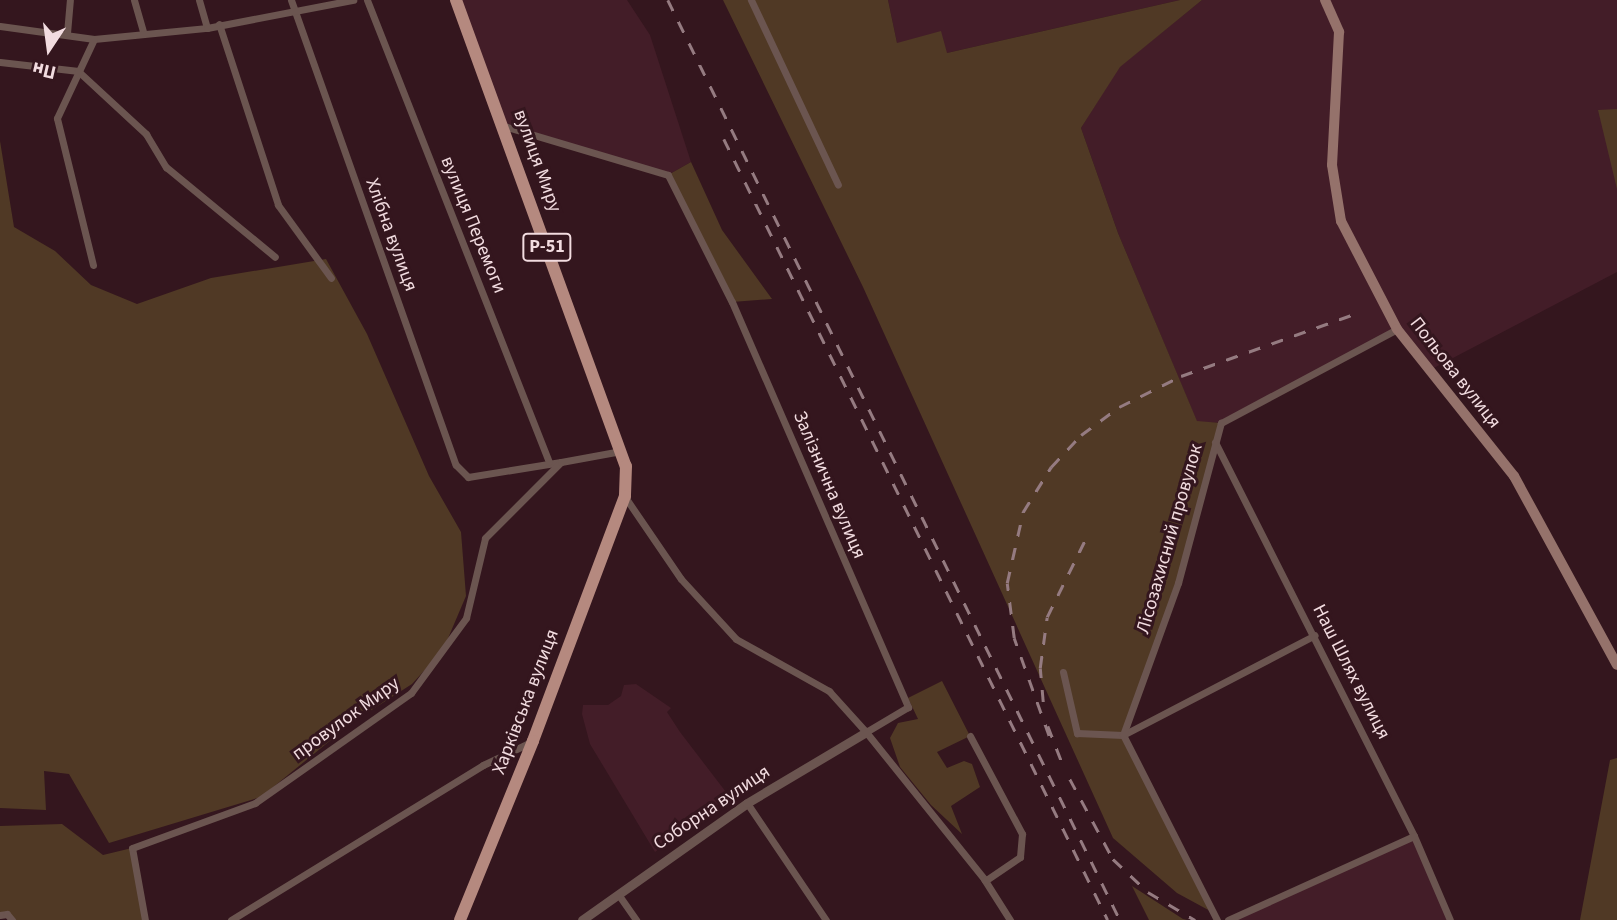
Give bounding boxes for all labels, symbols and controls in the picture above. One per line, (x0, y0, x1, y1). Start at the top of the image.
north arrow (14, 14, 84, 84)
text: Пн (30, 54, 59, 86)
street label: вулиця Миру (508, 107, 566, 215)
street label: вулиця Перемоги (435, 153, 511, 297)
street label: Хлібна вулиця (360, 175, 422, 295)
road number: Р-51 (521, 232, 573, 262)
street label: Польова вулиця (1405, 313, 1505, 433)
street label: Залізнична вулиця (788, 408, 870, 562)
street label: Лісозахисний провулок (1132, 441, 1208, 637)
street label: Наш Шлях вулиця (1307, 601, 1395, 743)
street label: Харківська вулиця (488, 626, 564, 778)
street label: провулок Миру (288, 672, 404, 766)
street label: Соборна вулиця (649, 761, 775, 855)

